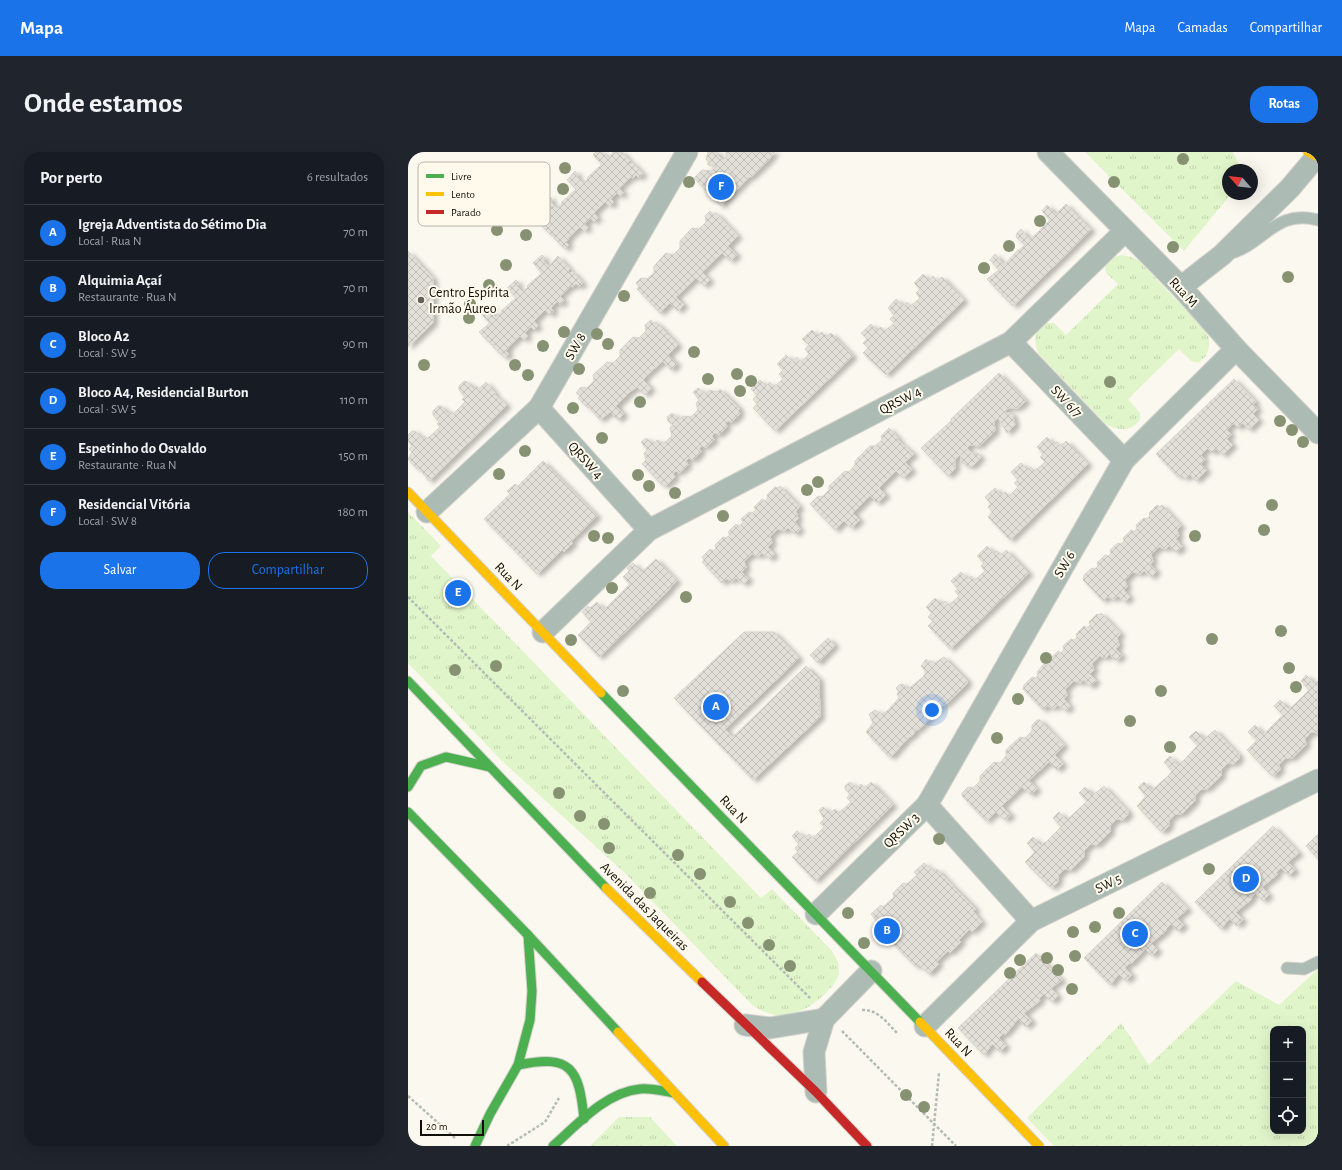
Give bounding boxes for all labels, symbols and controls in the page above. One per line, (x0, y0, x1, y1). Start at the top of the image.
text: Mapa (20, 19, 63, 38)
text: Mapa (1125, 21, 1155, 35)
text: Camadas (1177, 21, 1228, 35)
text: Compartilhar (1250, 21, 1322, 35)
button: Rotas (1250, 86, 1318, 123)
text: Onde estamos (24, 90, 183, 118)
legend (418, 162, 550, 226)
north arrow (1222, 164, 1258, 200)
text: Por perto (40, 169, 103, 186)
text: 6 resultados (307, 171, 368, 184)
text: Livre (451, 171, 472, 182)
pin: F (708, 172, 734, 202)
text: Lento (451, 189, 475, 200)
text: Parado (451, 207, 481, 218)
text: Igreja Adventista do Sétimo Dia (78, 217, 267, 232)
text: A (49, 226, 57, 239)
text: 70 m (343, 226, 368, 239)
text: Local · Rua N (78, 235, 142, 248)
text: Alquimia Açaí (78, 273, 162, 288)
street label: Rua M (1166, 275, 1200, 310)
text: B (49, 282, 57, 295)
text: 70 m (343, 282, 368, 295)
place label: Centro Espírita Irmão Áureo (429, 286, 510, 316)
text: Restaurante · Rua N (78, 291, 177, 304)
marker: Centro Espírita Irmão Áureo (416, 295, 426, 305)
text: Bloco A2 (78, 329, 130, 344)
street label: SW 8 (563, 331, 589, 362)
text: C (50, 338, 56, 351)
text: 90 m (342, 338, 368, 351)
text: Local · SW 5 (78, 347, 136, 360)
street label: SW 6/7 (1048, 383, 1085, 420)
street label: QRSW 4 (877, 384, 924, 417)
text: Bloco A4, Residencial Burton (78, 385, 249, 400)
text: D (49, 394, 57, 407)
text: 110 m (340, 394, 368, 407)
text: Local · SW 5 (78, 403, 136, 416)
street label: QRSW 4 (565, 439, 606, 482)
text: Espetinho do Osvaldo (78, 441, 207, 456)
text: E (50, 450, 56, 463)
text: 150 m (339, 450, 368, 463)
text: Restaurante · Rua N (78, 459, 177, 472)
text: Residencial Vitória (78, 497, 191, 512)
text: F (50, 506, 56, 519)
text: 180 m (338, 506, 368, 519)
text: Local · SW 8 (78, 515, 137, 528)
street label: SW 6 (1052, 549, 1078, 580)
button: Salvar (40, 552, 200, 589)
button: Compartilhar (208, 552, 368, 589)
street label: Rua N (492, 560, 525, 593)
pin: E (445, 578, 471, 608)
pin: A (703, 692, 729, 722)
your location (922, 700, 942, 720)
street label: Rua N (717, 793, 750, 826)
street label: QRSW 3 (881, 810, 923, 851)
street label: Avenida das Jaqueiras (597, 860, 691, 954)
pin: D (1233, 864, 1259, 894)
street label: SW 5 (1093, 872, 1124, 896)
pin: B (874, 916, 900, 946)
pin: C (1122, 919, 1148, 949)
street label: Rua N (942, 1026, 975, 1060)
map controls (1270, 1026, 1306, 1134)
button: + (1270, 1026, 1306, 1062)
button: − (1270, 1062, 1306, 1098)
button: locate (1270, 1098, 1306, 1134)
scale bar (420, 1118, 484, 1137)
text: 20 m (426, 1121, 447, 1132)

